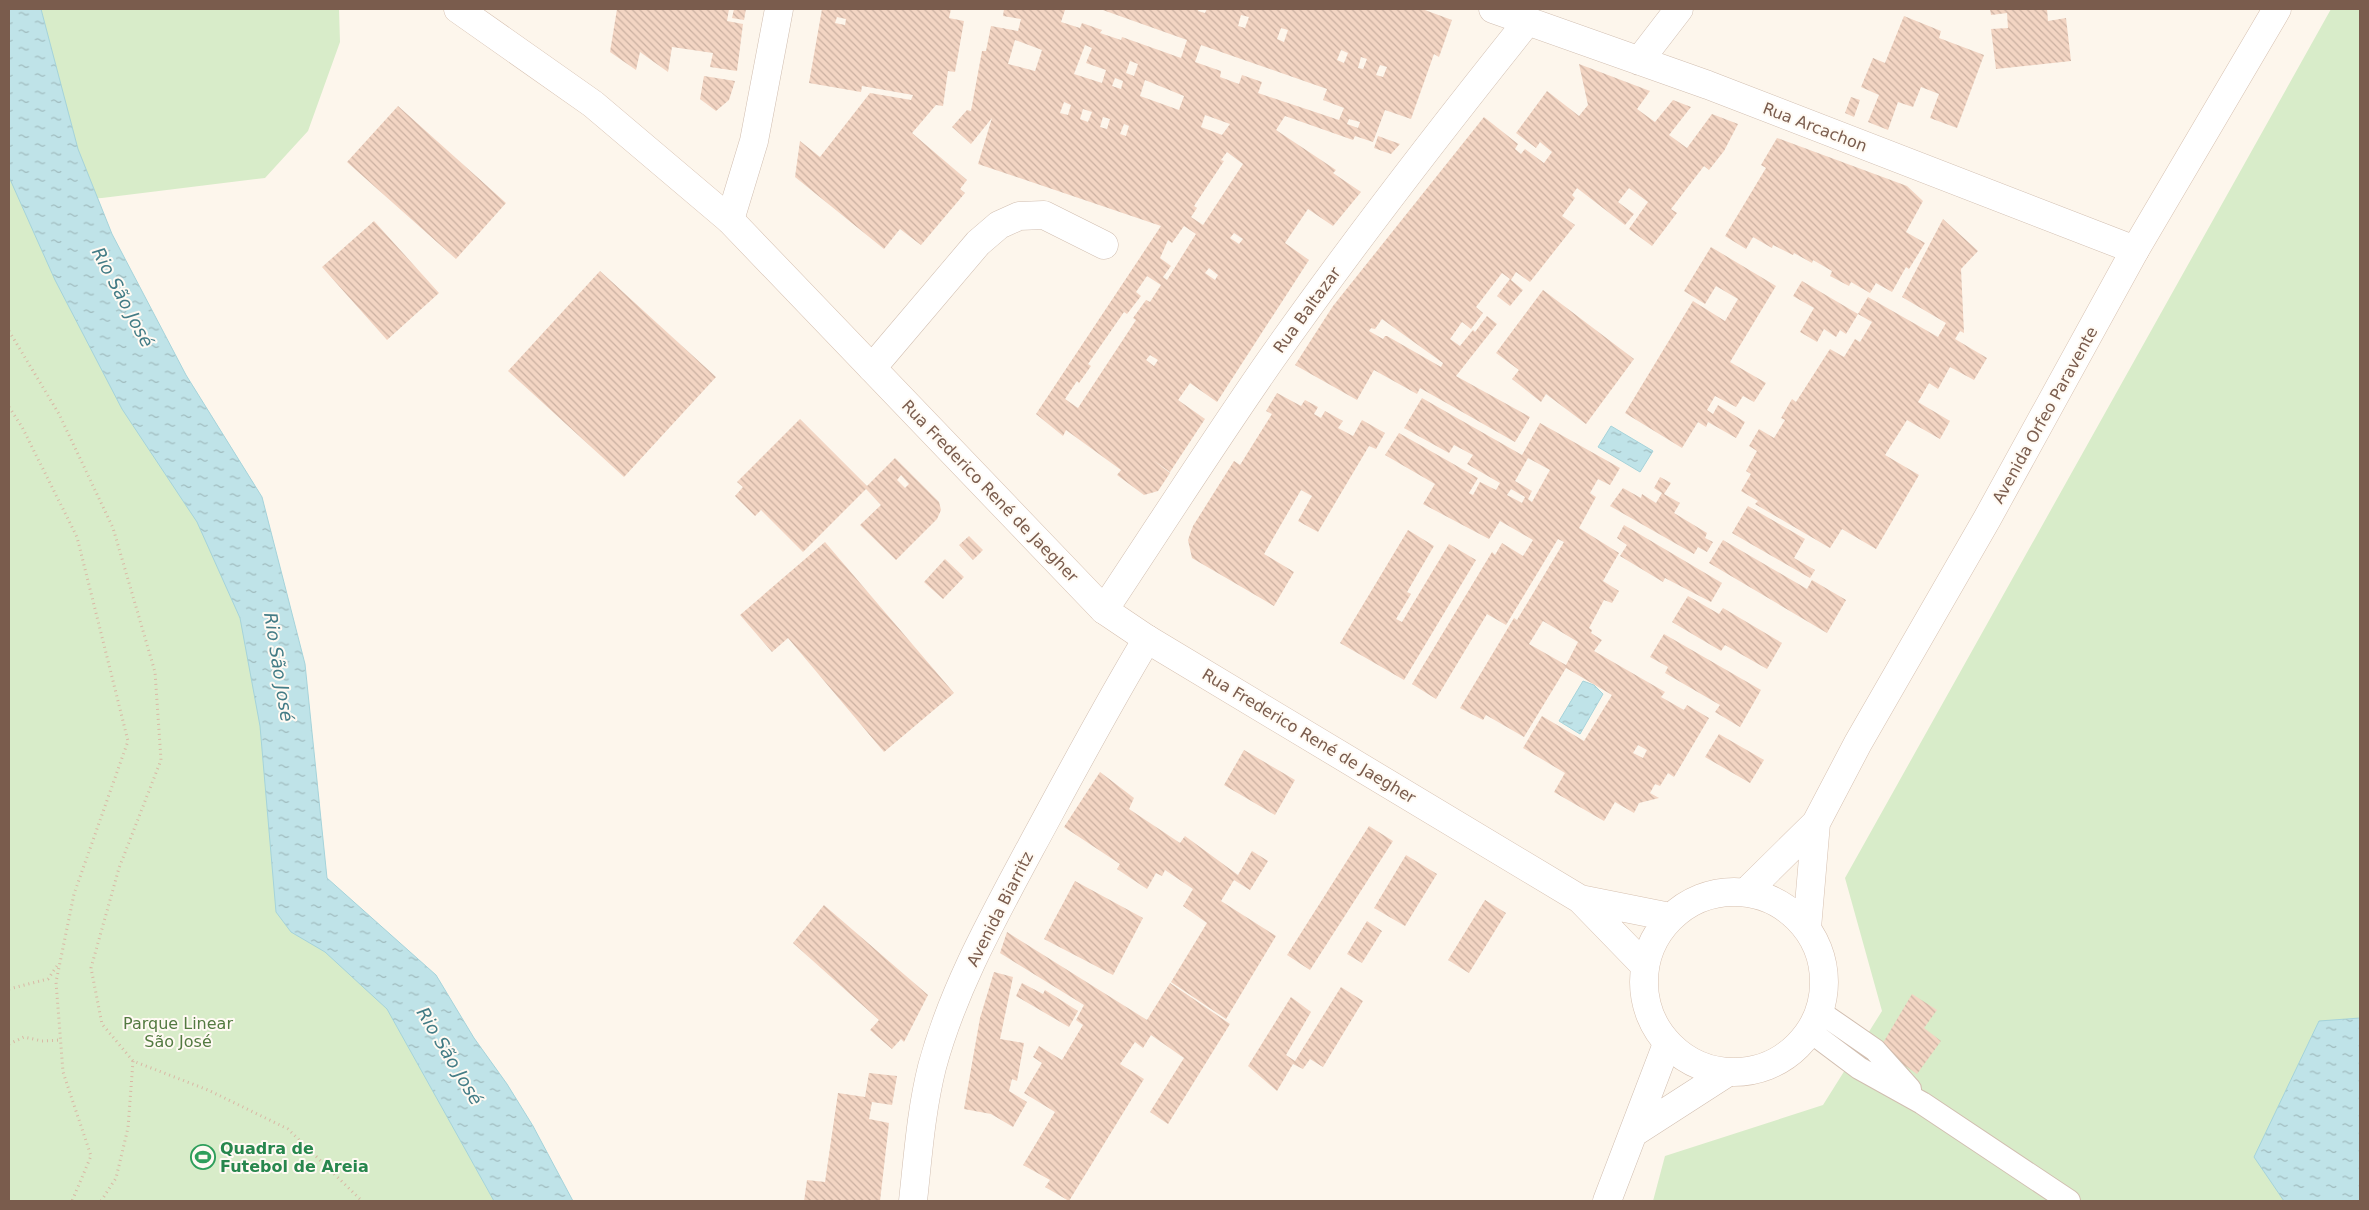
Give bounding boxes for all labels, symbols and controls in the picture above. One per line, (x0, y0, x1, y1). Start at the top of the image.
street label: Rua Arcachon (1760, 98, 1870, 156)
water label: Rio São José (88, 243, 158, 351)
street label: Rua Baltazar (1269, 263, 1345, 357)
street label: Avenida Orfeo Paravente (1988, 323, 2102, 507)
street label: Rua Frederico René de Jaegher (898, 396, 1082, 586)
water label: Rio São José (260, 611, 298, 723)
street label: Rua Frederico René de Jaegher (1199, 665, 1420, 808)
street label: Avenida Biarritz (963, 848, 1037, 970)
water label: Rio São José (413, 1003, 487, 1109)
park label: Parque Linear São José (123, 1014, 233, 1051)
place label: Quadra de Futebol de Areia (220, 1139, 369, 1176)
sports icon: Quadra de Futebol de Areia (190, 1144, 216, 1170)

